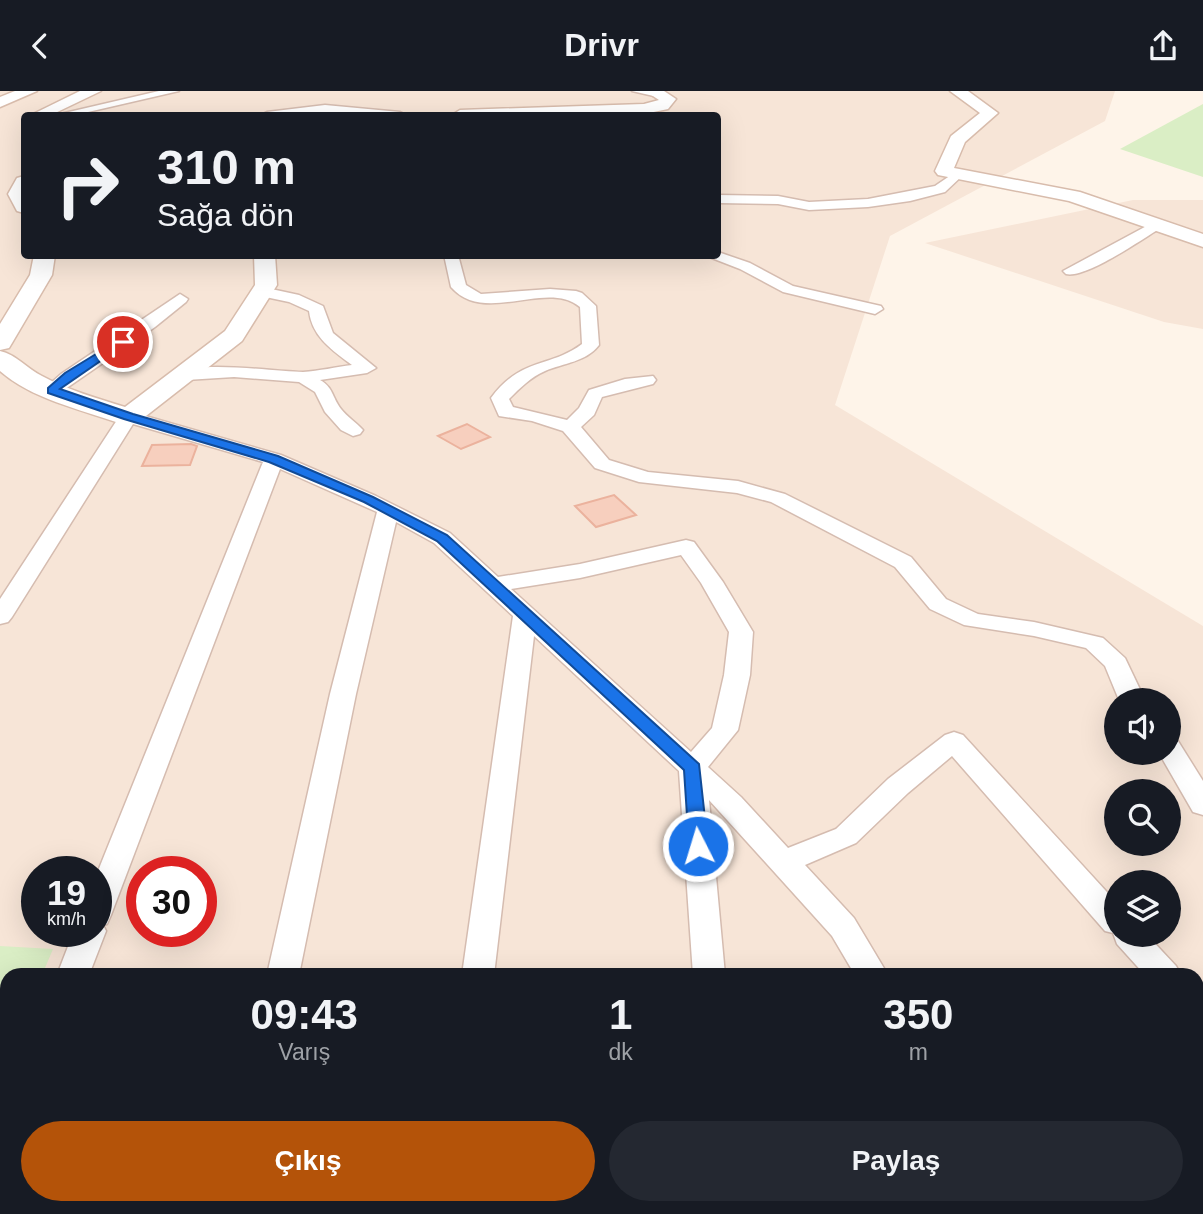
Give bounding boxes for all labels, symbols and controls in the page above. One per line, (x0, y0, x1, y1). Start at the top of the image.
icon: back (21, 27, 59, 65)
text: Drivr (564, 27, 639, 63)
icon: share (1144, 27, 1182, 65)
icon: right (42, 140, 133, 231)
text: 310 m (157, 140, 296, 194)
text: Sağa dön (157, 197, 294, 233)
pin (93, 312, 153, 372)
icon: arrive (104, 323, 142, 361)
map controls (1104, 688, 1181, 947)
button: sound (1104, 688, 1181, 765)
button: search (1104, 779, 1181, 856)
position arrow (661, 809, 735, 883)
speed limit sign: 30 (126, 856, 217, 947)
button: layers (1104, 870, 1181, 947)
text: 19 (47, 873, 86, 912)
text: km/h (47, 909, 86, 929)
text: 09:43 (251, 991, 358, 1038)
text: 1 (609, 991, 632, 1038)
text: 350 (883, 991, 953, 1038)
text: Varış (278, 1039, 330, 1065)
text: dk (609, 1039, 633, 1065)
text: m (909, 1039, 928, 1065)
button: Çıkış (21, 1121, 595, 1201)
button: Paylaş (609, 1121, 1183, 1201)

